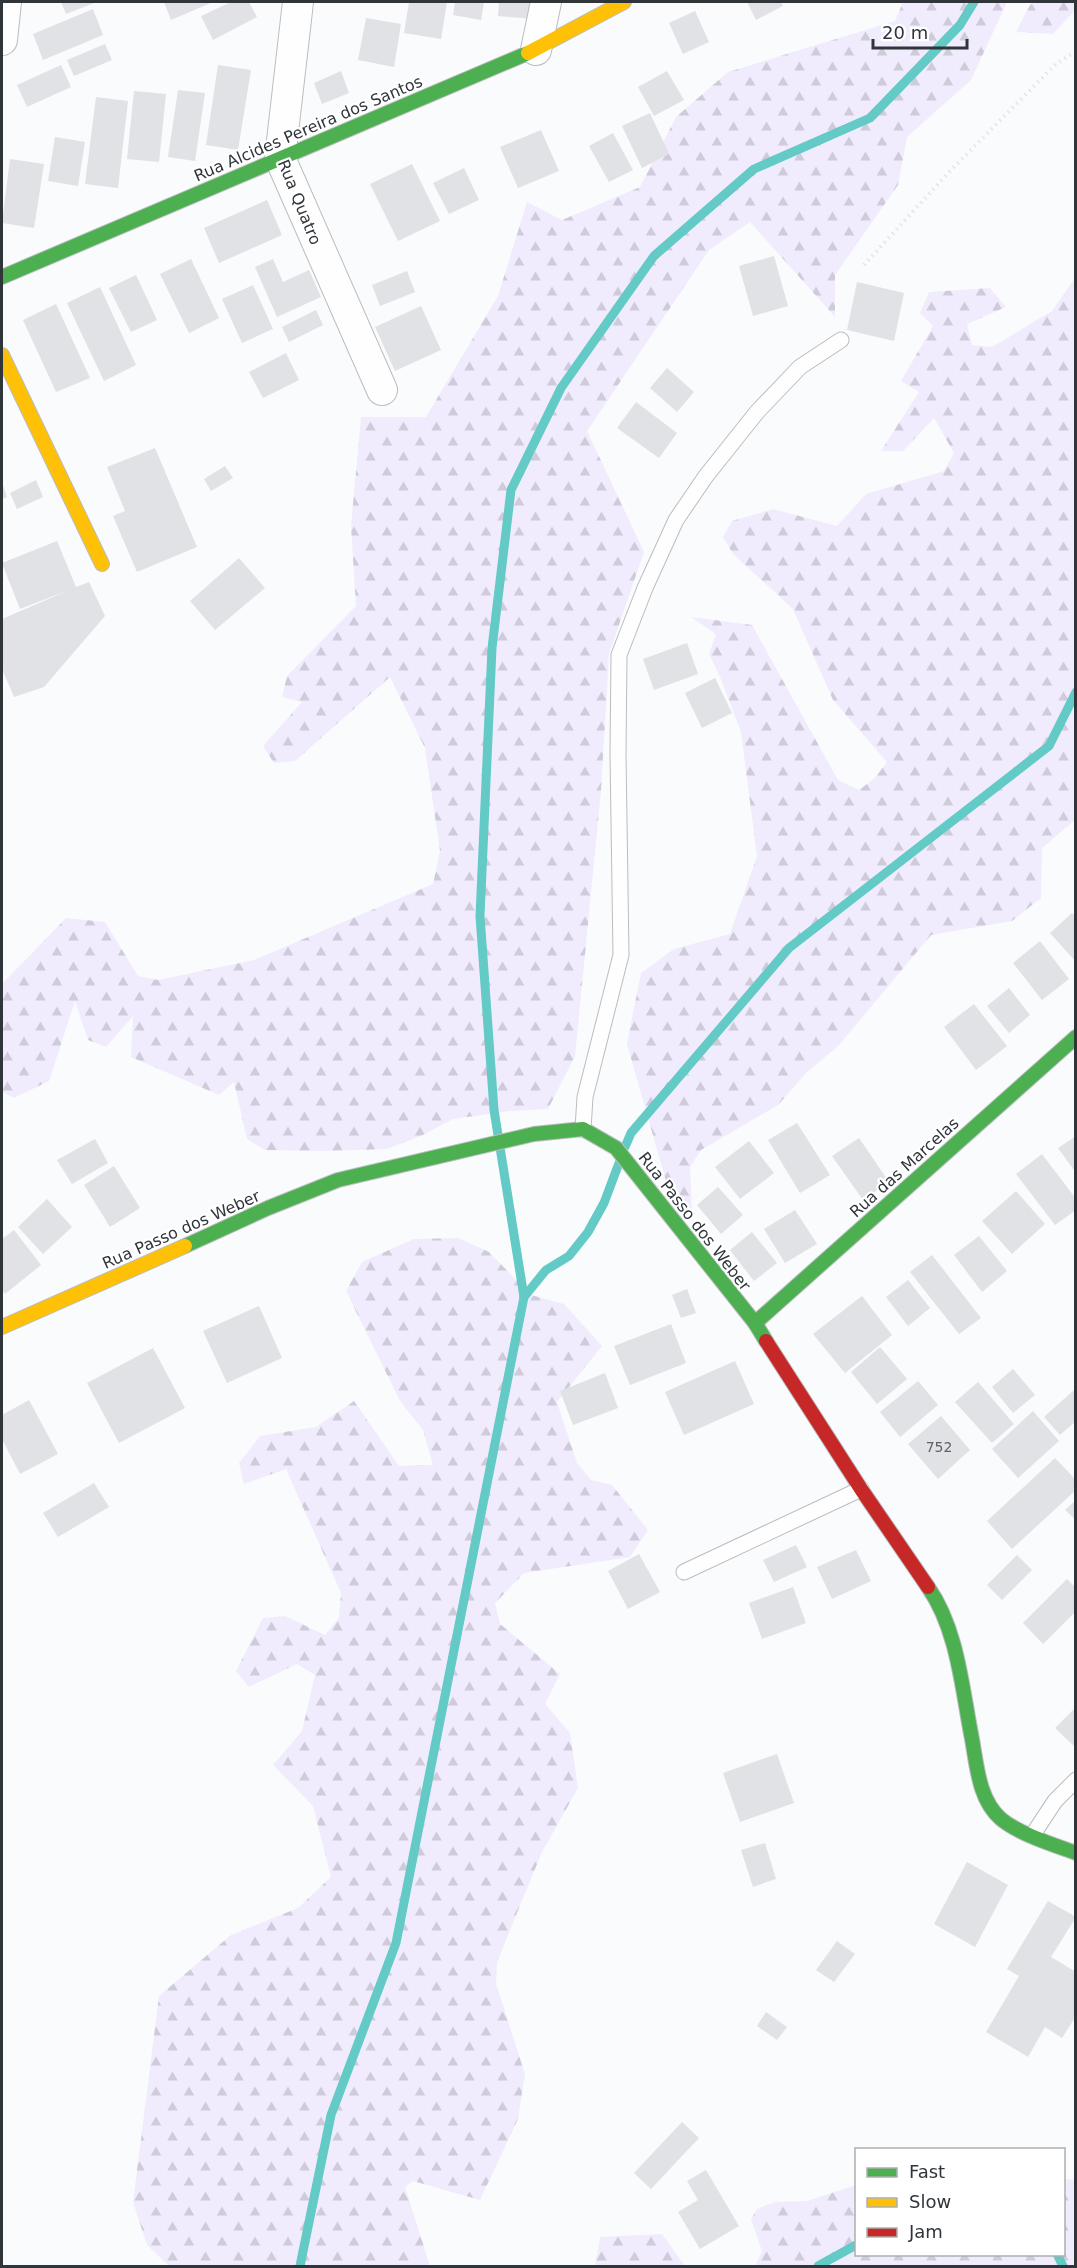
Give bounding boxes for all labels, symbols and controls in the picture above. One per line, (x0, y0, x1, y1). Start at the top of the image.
scale bar (873, 12, 968, 50)
text: 20 m (882, 22, 928, 43)
street label: Rua Alcides Pereira dos Santos (191, 72, 425, 185)
street label: Rua Quatro (274, 157, 325, 248)
street label: Rua das Marcelas (846, 1114, 963, 1221)
street label: Rua Passo dos Weber (635, 1148, 755, 1295)
street label: Rua Passo dos Weber (100, 1186, 263, 1273)
house number: 752 (926, 1439, 952, 1455)
legend (855, 2148, 1065, 2256)
text: Fast (909, 2161, 945, 2182)
text: Slow (909, 2191, 951, 2212)
text: Jam (908, 2221, 943, 2242)

